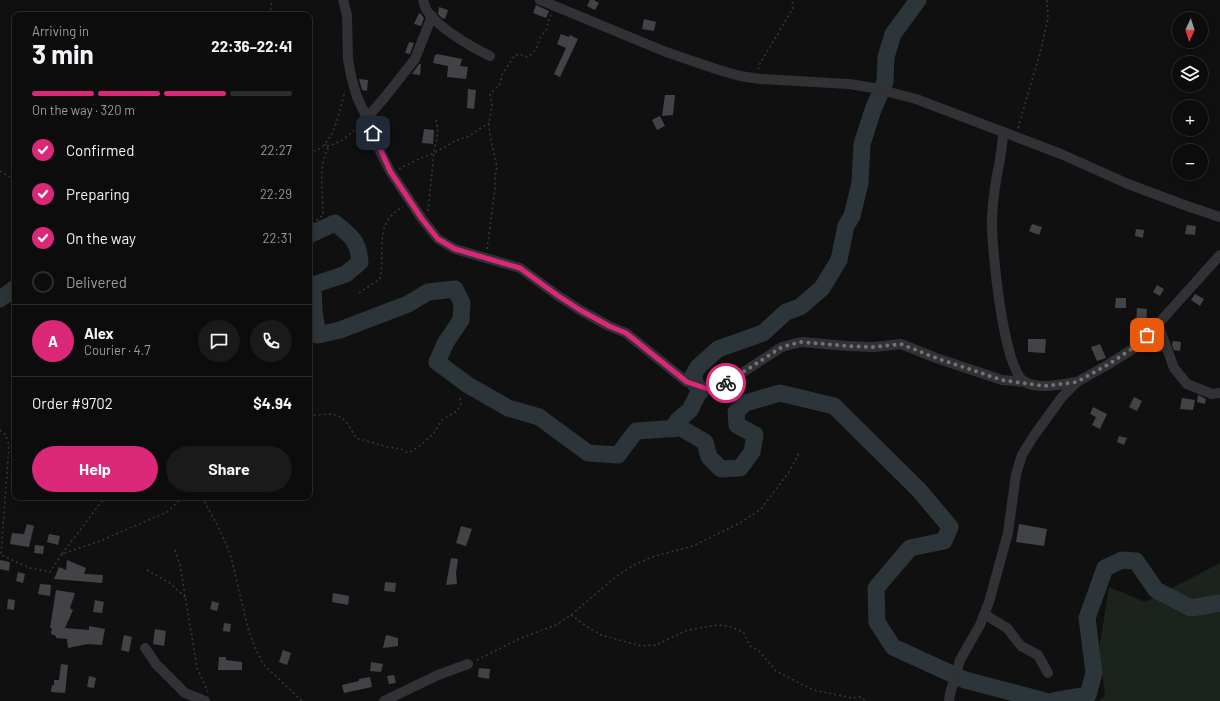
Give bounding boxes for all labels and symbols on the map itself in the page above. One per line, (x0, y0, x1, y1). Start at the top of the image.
north arrow (1172, 12, 1208, 48)
pin (356, 116, 390, 150)
pin (1130, 318, 1164, 352)
courier (706, 363, 746, 403)

